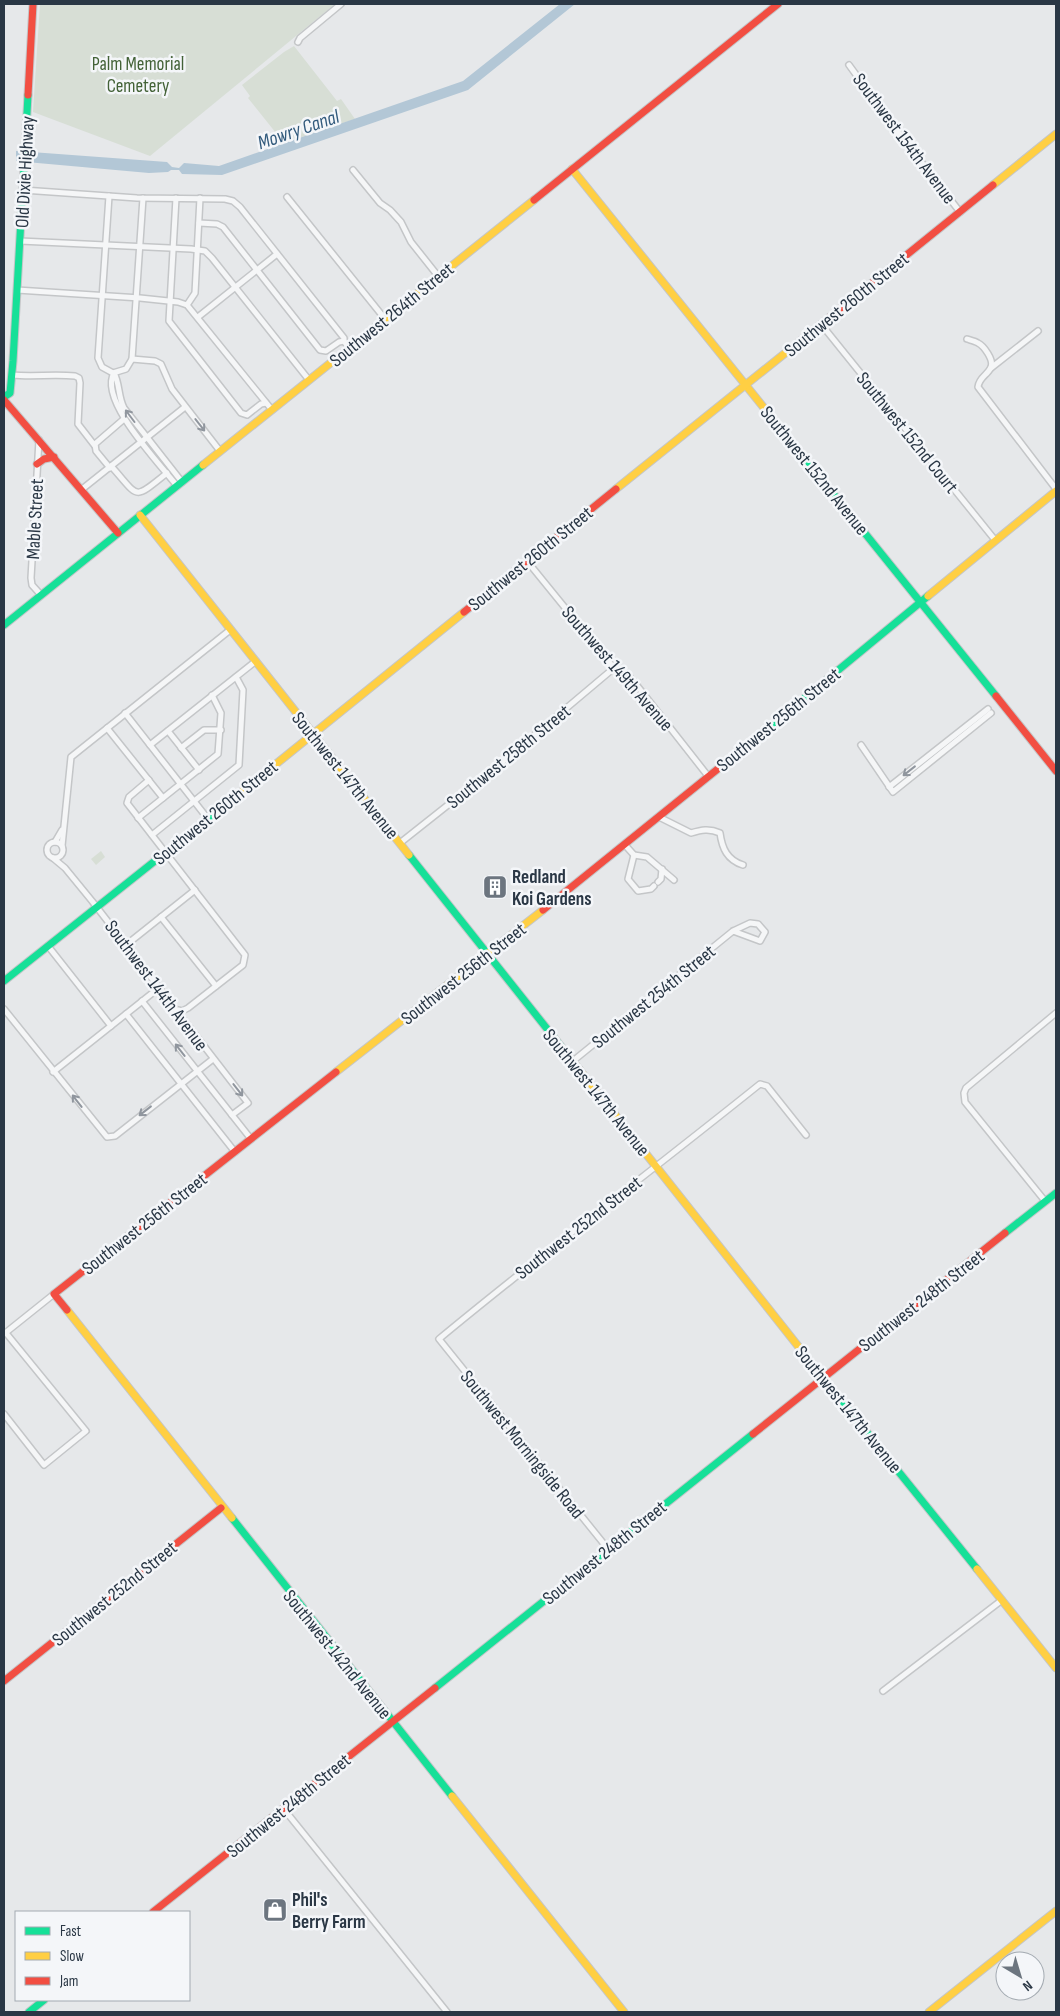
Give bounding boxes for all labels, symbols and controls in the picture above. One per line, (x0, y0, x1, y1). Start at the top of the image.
park label: Palm Memorial Cemetery (92, 53, 184, 98)
street label: Southwest 154th Avenue (847, 69, 960, 209)
water label: Mowry Canal (254, 104, 344, 155)
street label: Old Dixie Highway (11, 115, 40, 229)
street label: Southwest 260th Street (780, 248, 914, 362)
street label: Southwest 264th Street (325, 258, 459, 372)
street label: Southwest 152nd Court (851, 368, 963, 498)
street label: Southwest 152nd Avenue (755, 402, 873, 540)
one-way arrow (125, 410, 136, 423)
one-way arrow (194, 418, 205, 431)
street label: Mable Street (22, 478, 49, 560)
street label: Southwest 260th Street (464, 502, 598, 616)
street label: Southwest 149th Avenue (556, 602, 677, 736)
street label: Southwest 256th Street (712, 663, 846, 777)
street label: Southwest 258th Street (442, 700, 576, 814)
street label: Southwest 147th Avenue (286, 708, 403, 844)
street label: Southwest 260th Street (149, 756, 283, 870)
one-way arrow (903, 766, 916, 777)
place label: Redland Koi Gardens (512, 866, 592, 911)
building icon: Redland Koi Gardens (482, 874, 508, 900)
street label: Southwest 144th Avenue (99, 916, 212, 1056)
street label: Southwest 256th Street (397, 918, 531, 1030)
street label: Southwest 254th Street (588, 940, 720, 1054)
street label: Southwest 147th Avenue (537, 1025, 654, 1161)
one-way arrow (175, 1044, 186, 1057)
one-way arrow (233, 1083, 244, 1096)
one-way arrow (72, 1095, 83, 1108)
one-way arrow (139, 1106, 152, 1117)
street label: Southwest 256th Street (78, 1168, 212, 1280)
street label: Southwest 252nd Street (511, 1172, 647, 1285)
street label: Southwest 248th Street (855, 1245, 989, 1357)
street label: Southwest 147th Avenue (789, 1342, 906, 1478)
street label: Southwest Morningside Road (455, 1366, 589, 1524)
street label: Southwest 248th Street (538, 1496, 672, 1610)
street label: Southwest 252nd Street (48, 1537, 182, 1652)
street label: Southwest 142nd Avenue (278, 1586, 396, 1724)
street label: Southwest 248th Street (222, 1749, 356, 1863)
place label: Phil's Berry Farm (292, 1889, 365, 1934)
shop icon: Phil's Berry Farm (262, 1897, 288, 1923)
legend (15, 1911, 190, 2001)
text: Fast (60, 1922, 82, 1941)
text: Slow (60, 1947, 84, 1966)
north arrow (995, 1951, 1045, 2001)
text: Jam (59, 1972, 78, 1991)
text: N (1020, 1977, 1036, 1995)

